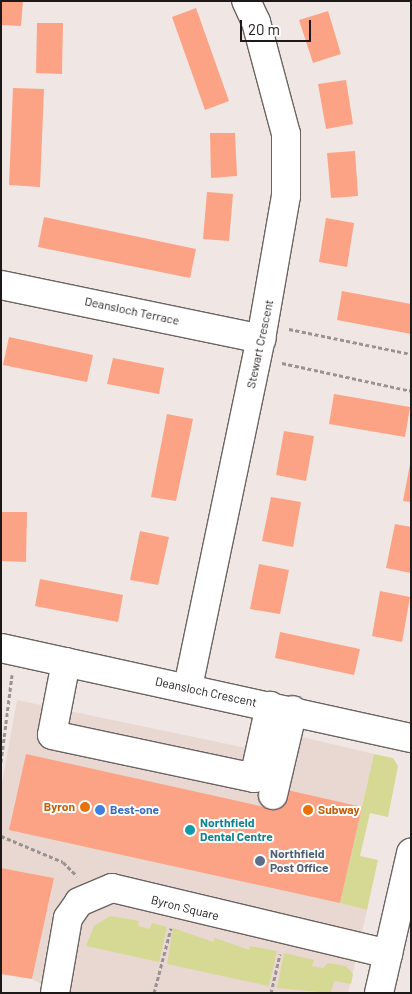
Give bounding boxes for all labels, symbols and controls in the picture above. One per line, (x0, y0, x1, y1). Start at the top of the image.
scale bar (242, 10, 313, 42)
text: 20 m (248, 20, 280, 38)
street label: Deansloch Terrace (83, 294, 181, 328)
street label: Stewart Crescent (244, 298, 276, 390)
street label: Deansloch Crescent (154, 674, 258, 710)
place label: Byron (44, 800, 75, 814)
marker: Byron (79, 801, 91, 813)
place label: Best-one (110, 803, 159, 817)
place label: Subway (318, 803, 359, 817)
marker: Best-one (94, 804, 106, 816)
marker: Subway (302, 804, 314, 816)
place label: Northfield Dental Centre (200, 816, 273, 844)
marker: Northfield Dental Centre (184, 824, 196, 836)
place label: Northfield Post Office (270, 847, 329, 875)
marker: Northfield Post Office (254, 855, 266, 867)
street label: Byron Square (149, 893, 221, 923)

